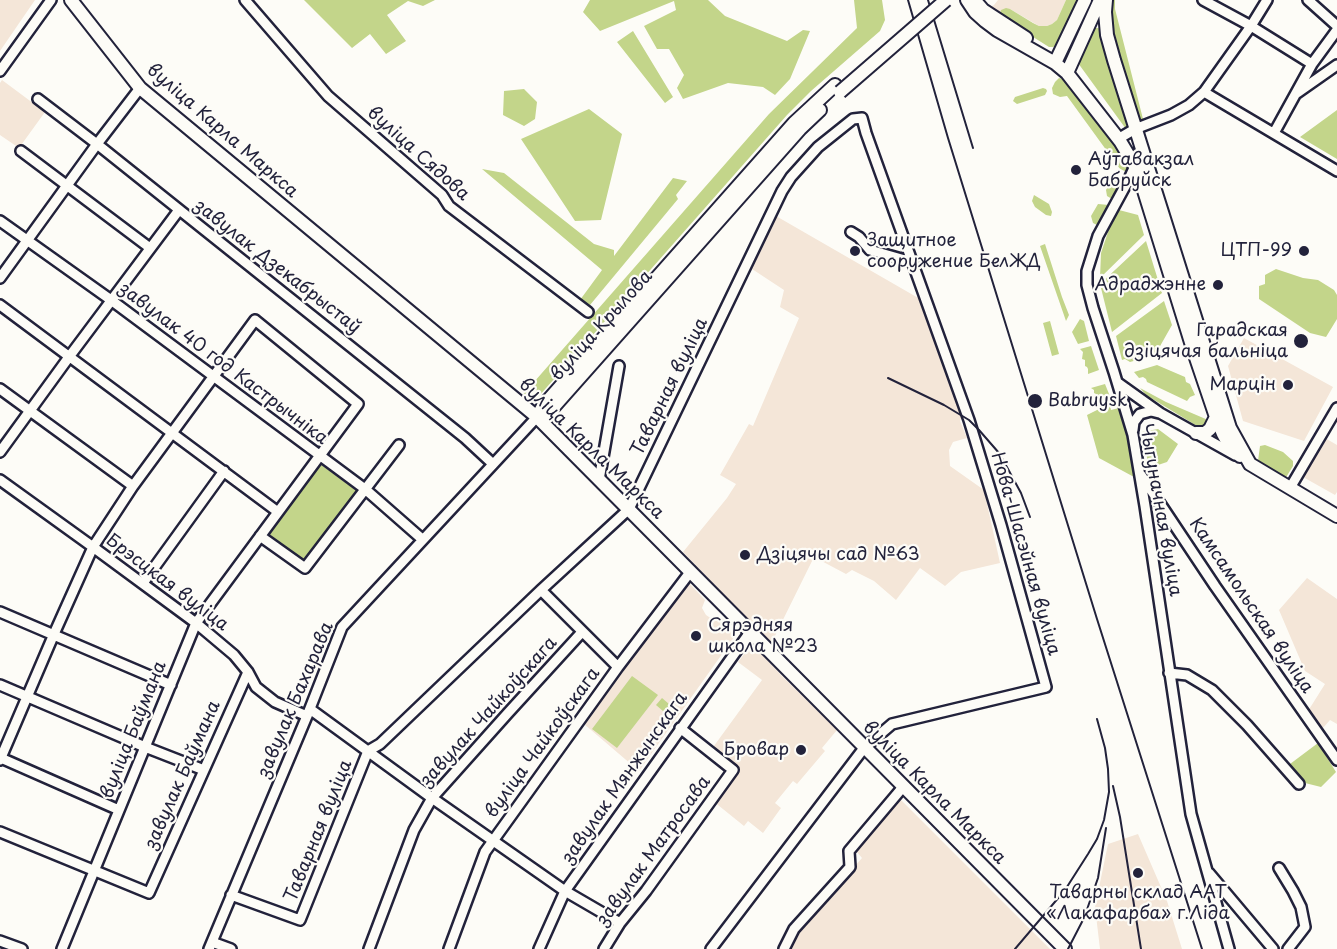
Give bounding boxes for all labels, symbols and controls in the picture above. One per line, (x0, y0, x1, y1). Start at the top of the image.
street label: вуліца Карла Маркса (142, 59, 302, 203)
street label: вуліца Сядова (362, 102, 474, 206)
place label: Аўтавакзал Бабруйск (1088, 149, 1194, 192)
marker: Аўтавакзал Бабруйск (1069, 163, 1083, 177)
street label: завулак Дзекабрыстаў (189, 195, 365, 339)
place label: Защитное сооружение БелЖД (867, 230, 1041, 272)
place label: ЦТП-99 (1220, 240, 1292, 262)
marker: Защитное сооружение БелЖД (848, 244, 862, 258)
marker: ЦТП-99 (1297, 244, 1311, 258)
street label: вуліца Крылова (547, 266, 657, 386)
place label: Адраджэнне (1094, 274, 1206, 296)
street label: завулак 40 год Кастрычніка (114, 278, 332, 450)
marker: Адраджэнне (1211, 278, 1225, 292)
street label: Таварная вуліца (627, 314, 713, 460)
place label: Гарадская дзіцячая бальніца (1124, 320, 1288, 362)
marker: Гарадская дзіцячая бальніца (1292, 332, 1310, 350)
street label: вуліца Карла Маркса (514, 374, 668, 524)
place label: Марцін (1210, 374, 1276, 396)
marker: Марцін (1281, 378, 1295, 392)
place label: Babruysk (1048, 390, 1127, 412)
marker: Babruysk (1026, 392, 1044, 410)
street label: Чыгуначная вуліца (1134, 422, 1186, 598)
street label: Нова-Шасэйная вуліца (986, 450, 1064, 658)
street label: Камсамольская вуліца (1184, 514, 1318, 698)
street label: Брэсцкая вуліца (101, 530, 233, 636)
place label: Дзіцячы сад №63 (757, 544, 920, 566)
marker: Дзіцячы сад №63 (738, 548, 752, 562)
place label: Сярэдняя школа №23 (708, 615, 818, 658)
street label: завулак Бахарава (253, 619, 339, 781)
marker: Сярэдняя школа №23 (689, 629, 703, 643)
street label: завулак Чайкоўскага (416, 633, 562, 791)
street label: вуліца Баўмана (97, 658, 171, 802)
street label: вуліца Чайкоўскага (481, 664, 605, 822)
street label: завулак Мянжынскага (558, 688, 692, 868)
street label: завулак Баўмана (141, 697, 225, 853)
street label: вуліца Карла Маркса (858, 717, 1010, 869)
place label: Бровар (724, 739, 789, 761)
marker: Бровар (794, 743, 808, 757)
street label: Таварная вуліца (281, 757, 357, 905)
street label: завулак Матросава (592, 772, 716, 930)
marker: Таварны склад ААТ «Лакафарба» г.Ліда (1131, 866, 1145, 880)
place label: Таварны склад ААТ «Лакафарба» г.Ліда (1046, 882, 1230, 924)

